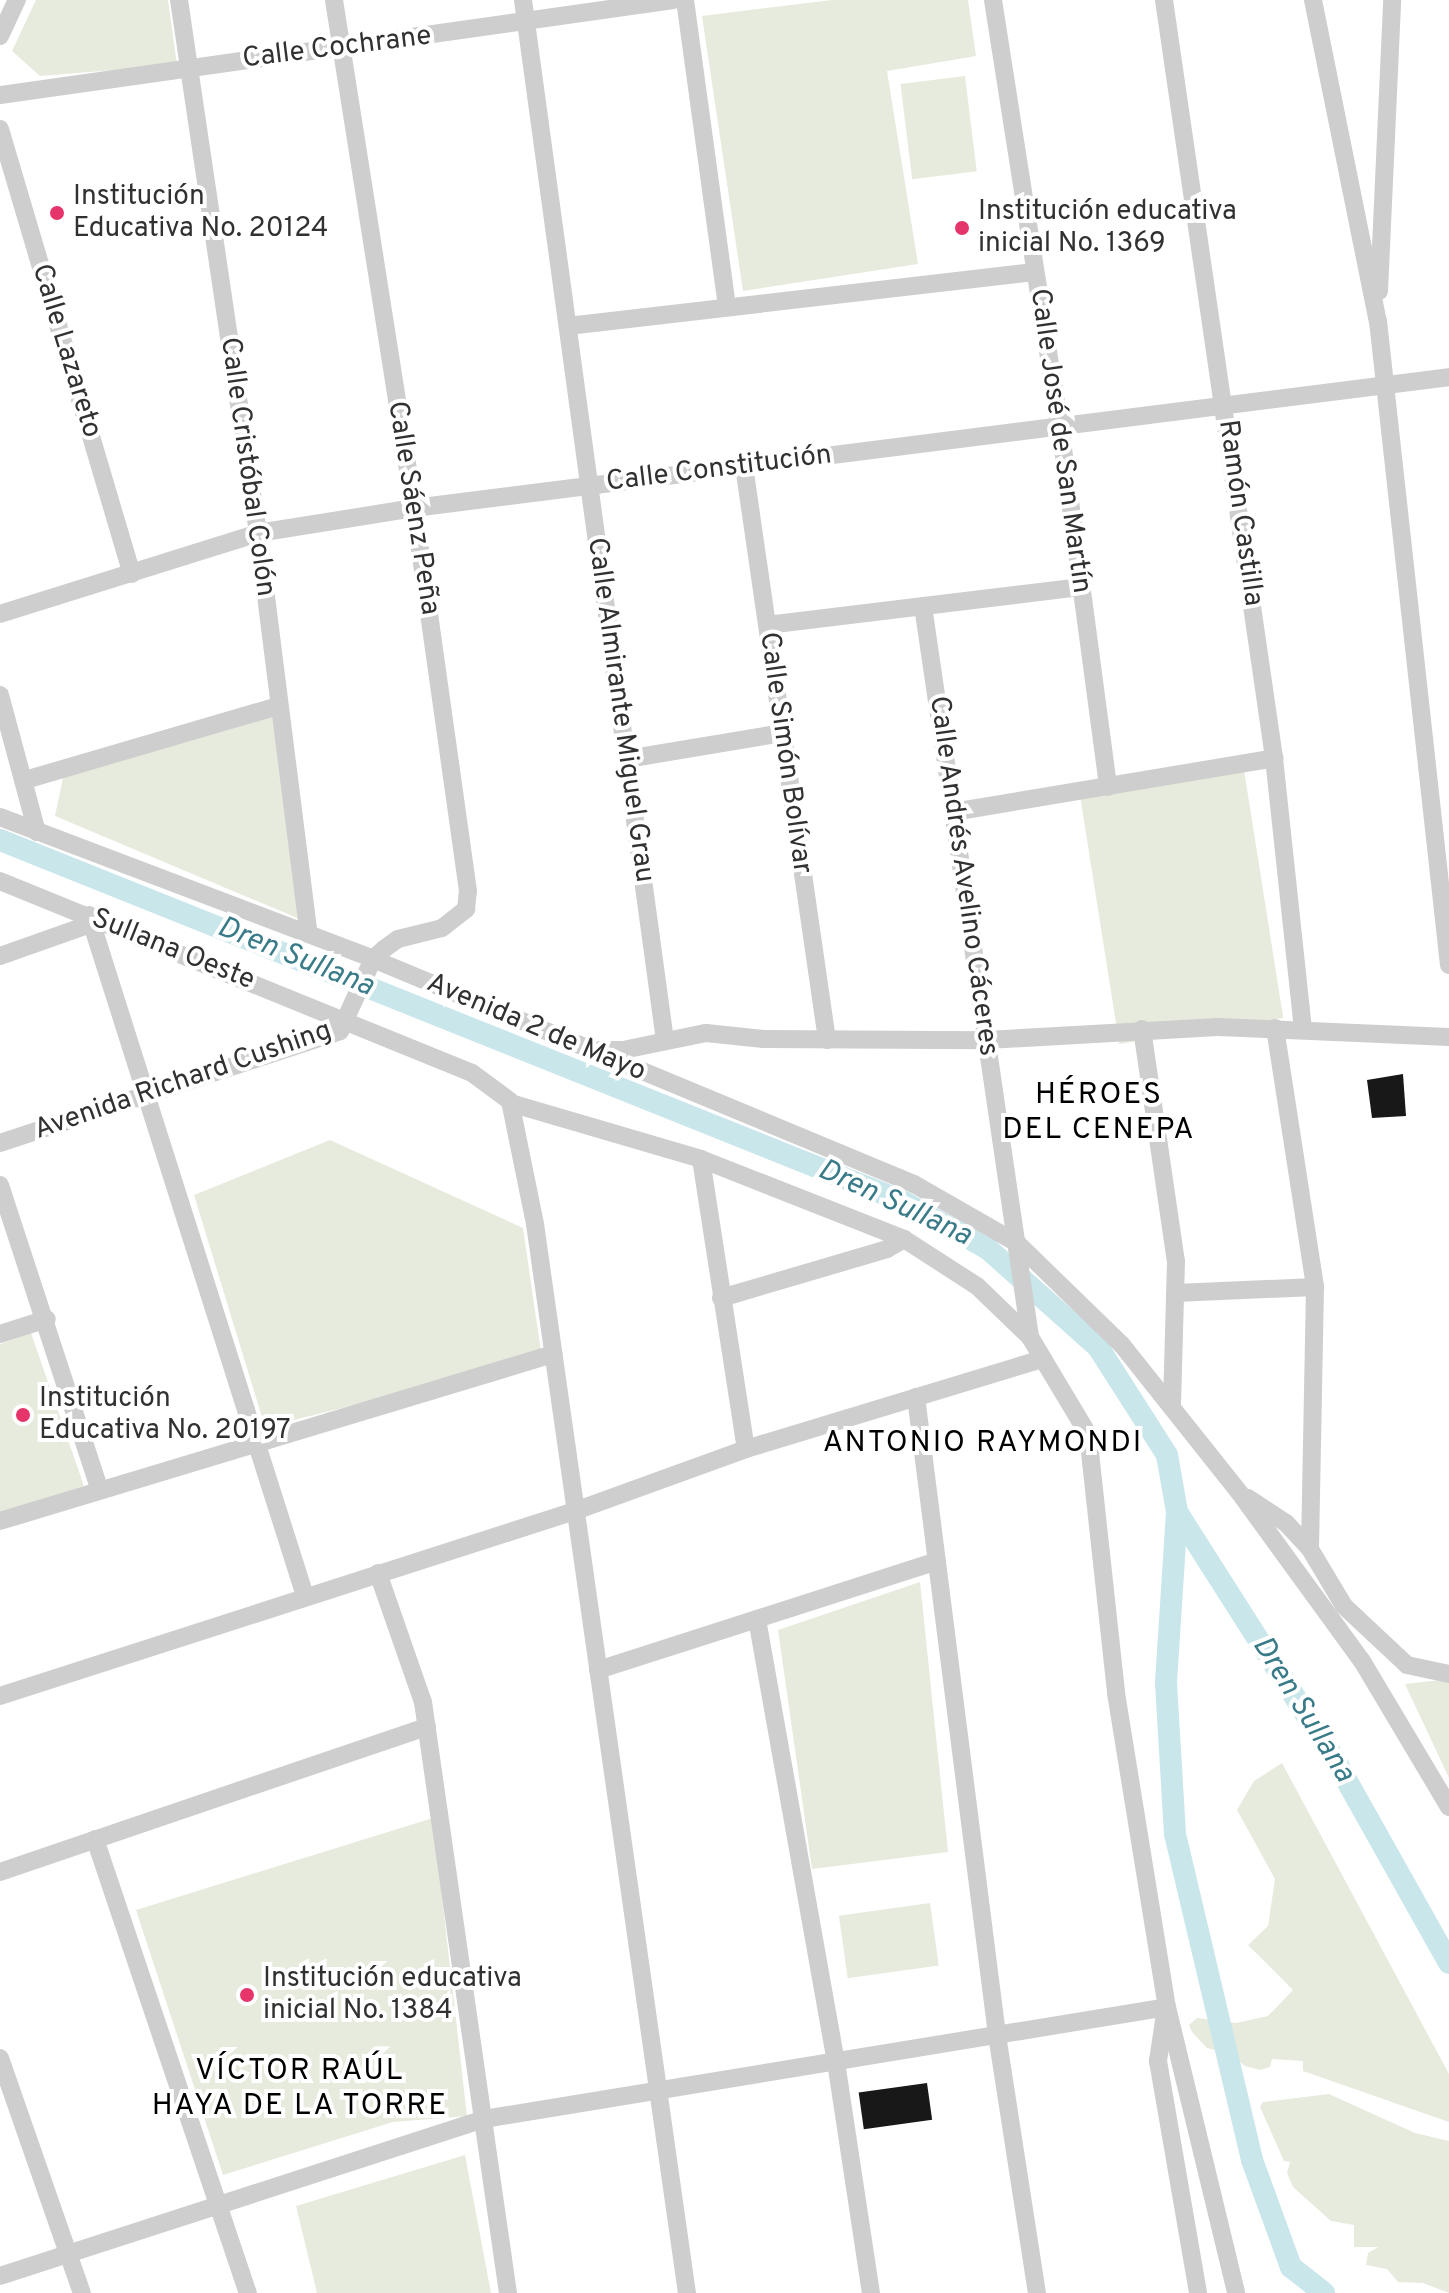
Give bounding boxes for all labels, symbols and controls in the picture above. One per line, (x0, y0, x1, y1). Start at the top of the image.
street label: Calle Cochrane (241, 20, 433, 76)
place label: Institución Educativa No. 20124 (73, 180, 328, 246)
place label: Institución educativa inicial No. 1369 (978, 195, 1237, 261)
marker: Institución Educativa No. 20124 (48, 204, 66, 222)
marker: Institución educativa inicial No. 1369 (953, 219, 971, 237)
street label: Calle Lazareto (24, 260, 108, 442)
street label: Calle José de San Martín (1022, 286, 1098, 596)
street label: Calle Cristóbal Colón (212, 335, 282, 599)
street label: Calle Sáenz Peña (380, 399, 446, 617)
street label: Ramón Castilla (1210, 418, 1270, 608)
street label: Calle Constitución (604, 439, 834, 499)
street label: Calle Almirante Miguel Grau (579, 535, 661, 885)
street label: Calle Simón Bolívar (751, 630, 819, 876)
street label: Calle Andrés Avelino Cáceres (921, 693, 1005, 1059)
street label: Sullana Oeste (87, 902, 259, 998)
water label: Dren Sullana (212, 910, 378, 1006)
street label: Avenida 2 de Mayo (421, 967, 651, 1089)
street label: Avenida Richard Cushing (30, 1014, 336, 1148)
district label: HÉROES DEL CENEPA (1002, 1078, 1196, 1148)
water label: Dren Sullana (811, 1153, 977, 1255)
place label: Institución Educativa No. 20197 (39, 1382, 291, 1448)
marker: Institución Educativa No. 20197 (14, 1406, 32, 1424)
district label: ANTONIO RAYMONDI (823, 1426, 1143, 1462)
water label: Dren Sullana (1243, 1630, 1361, 1790)
place label: Institución educativa inicial No. 1384 (263, 1962, 522, 2028)
marker: Institución educativa inicial No. 1384 (238, 1986, 256, 2004)
district label: VÍCTOR RAÚL HAYA DE LA TORRE (150, 2054, 450, 2124)

